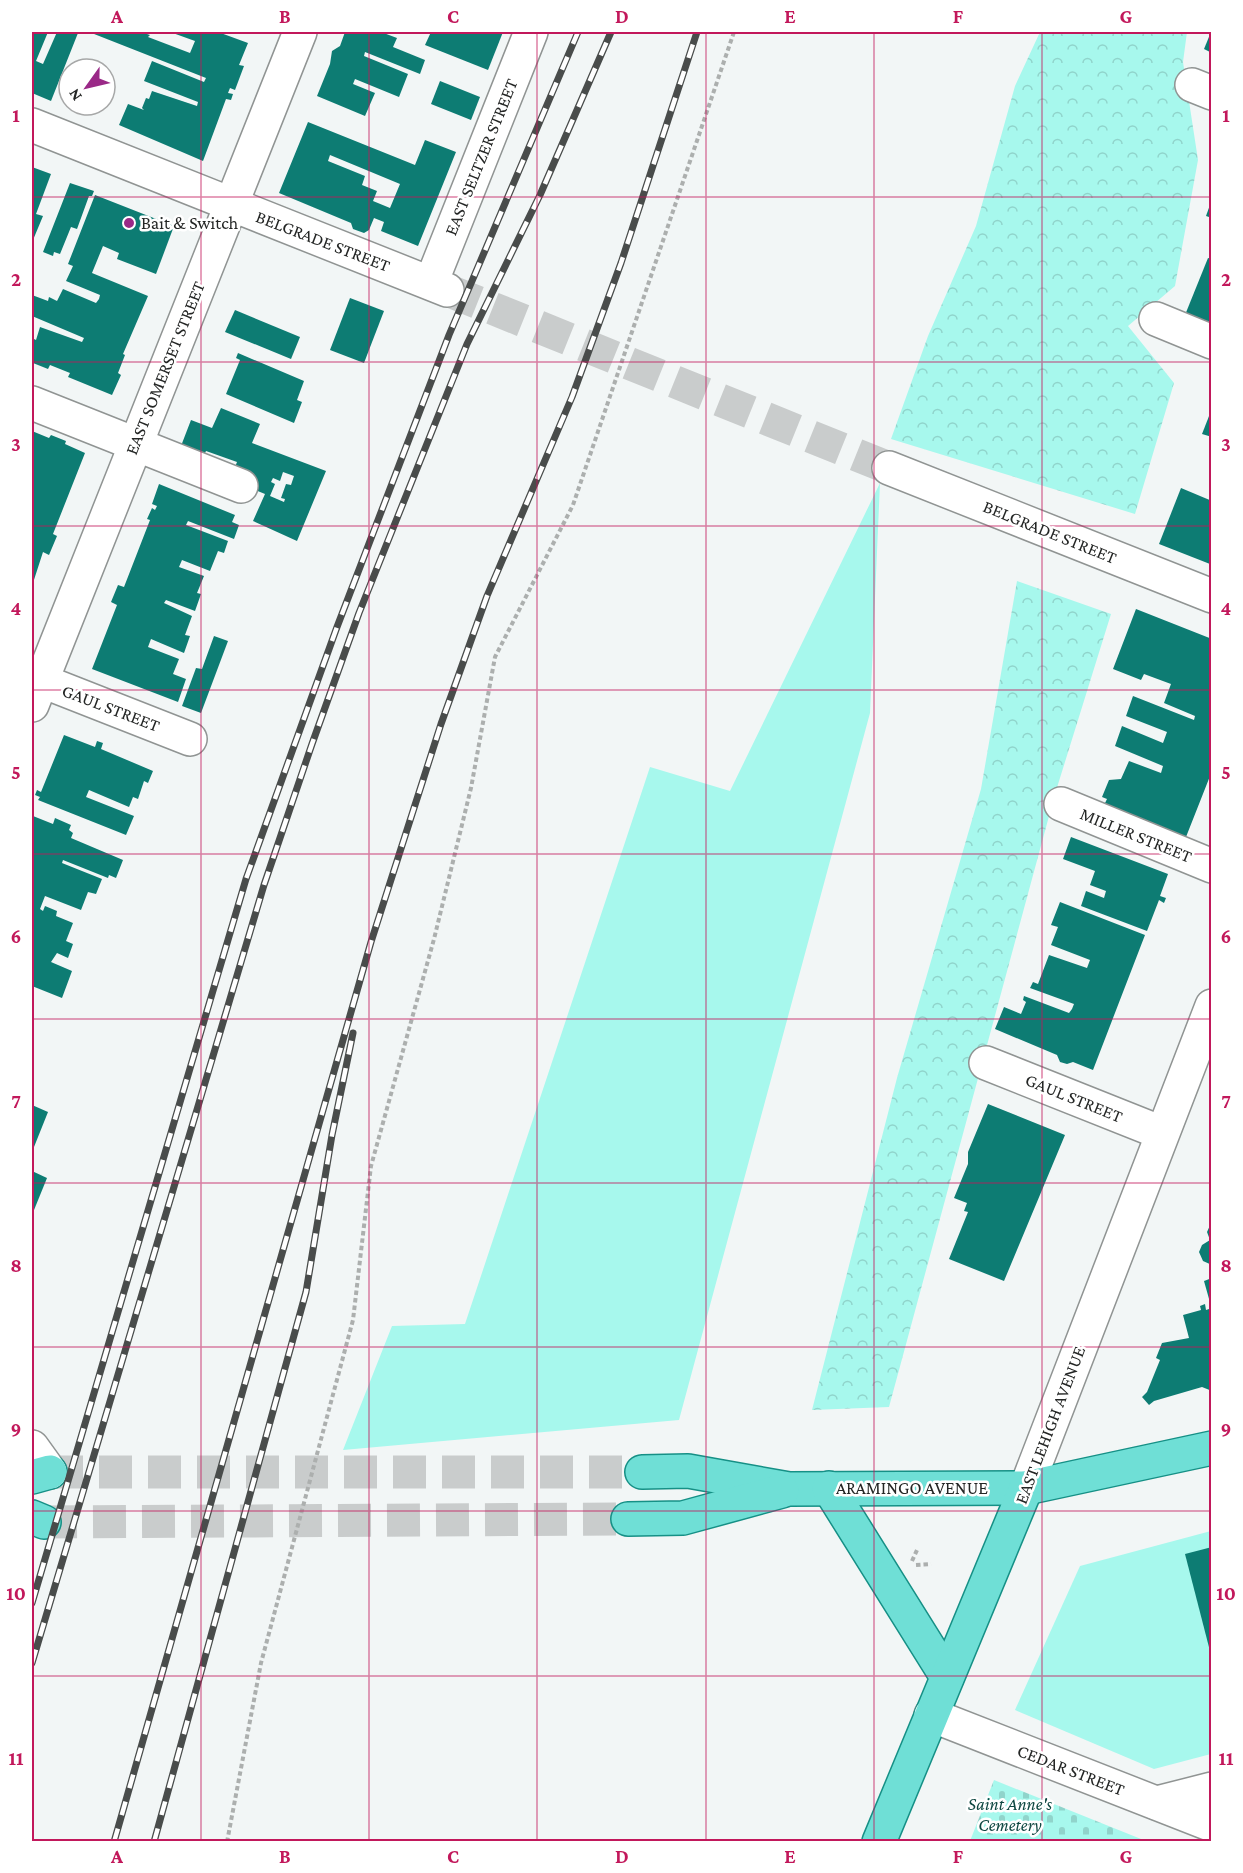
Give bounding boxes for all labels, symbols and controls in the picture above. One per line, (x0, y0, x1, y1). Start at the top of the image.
text: A (110, 5, 124, 27)
text: B (279, 5, 291, 27)
text: C (447, 5, 459, 27)
text: D (615, 5, 629, 27)
text: E (784, 5, 796, 27)
text: F (953, 5, 964, 27)
text: G (1120, 5, 1133, 27)
north arrow (57, 57, 117, 117)
street label: EAST SELTZER STREET (440, 76, 522, 238)
text: N (65, 86, 85, 104)
text: 1 (12, 104, 20, 126)
text: 1 (1222, 104, 1230, 126)
street label: BELGRADE STREET (253, 206, 393, 276)
place label: Bait & Switch (141, 213, 239, 233)
marker: Bait & Switch (122, 216, 136, 230)
text: 2 (11, 268, 21, 290)
text: 2 (1221, 268, 1231, 290)
street label: EAST SOMERSET STREET (121, 278, 209, 458)
text: 3 (11, 433, 21, 455)
text: 3 (1221, 433, 1231, 455)
street label: BELGRADE STREET (980, 496, 1120, 568)
text: 4 (11, 597, 22, 619)
text: 4 (1221, 597, 1232, 619)
street label: GAUL STREET (59, 680, 163, 736)
text: 5 (11, 761, 21, 783)
text: 5 (1221, 761, 1231, 783)
street label: MILLER STREET (1077, 803, 1195, 867)
text: 6 (11, 925, 21, 947)
text: 6 (1221, 925, 1231, 947)
street label: GAUL STREET (1023, 1069, 1126, 1127)
text: 7 (11, 1090, 21, 1112)
text: 7 (1221, 1090, 1231, 1112)
text: 8 (10, 1254, 22, 1276)
text: 8 (1220, 1254, 1232, 1276)
street label: EAST LEHIGH AVENUE (1011, 1343, 1089, 1507)
text: 9 (11, 1418, 21, 1440)
text: 9 (1221, 1418, 1231, 1440)
street label: ARAMINGO AVENUE (836, 1478, 988, 1498)
text: 10 (6, 1582, 26, 1604)
text: 10 (1216, 1582, 1236, 1604)
street label: CEDAR STREET (1015, 1740, 1128, 1800)
text: 11 (9, 1747, 24, 1769)
text: 11 (1219, 1747, 1234, 1769)
park label: Saint Anne's Cemetery (968, 1794, 1053, 1835)
text: A (110, 1845, 124, 1867)
text: B (279, 1845, 291, 1867)
text: C (447, 1845, 459, 1867)
text: D (615, 1845, 629, 1867)
text: E (784, 1845, 796, 1867)
text: F (953, 1845, 964, 1867)
text: G (1120, 1845, 1133, 1867)

